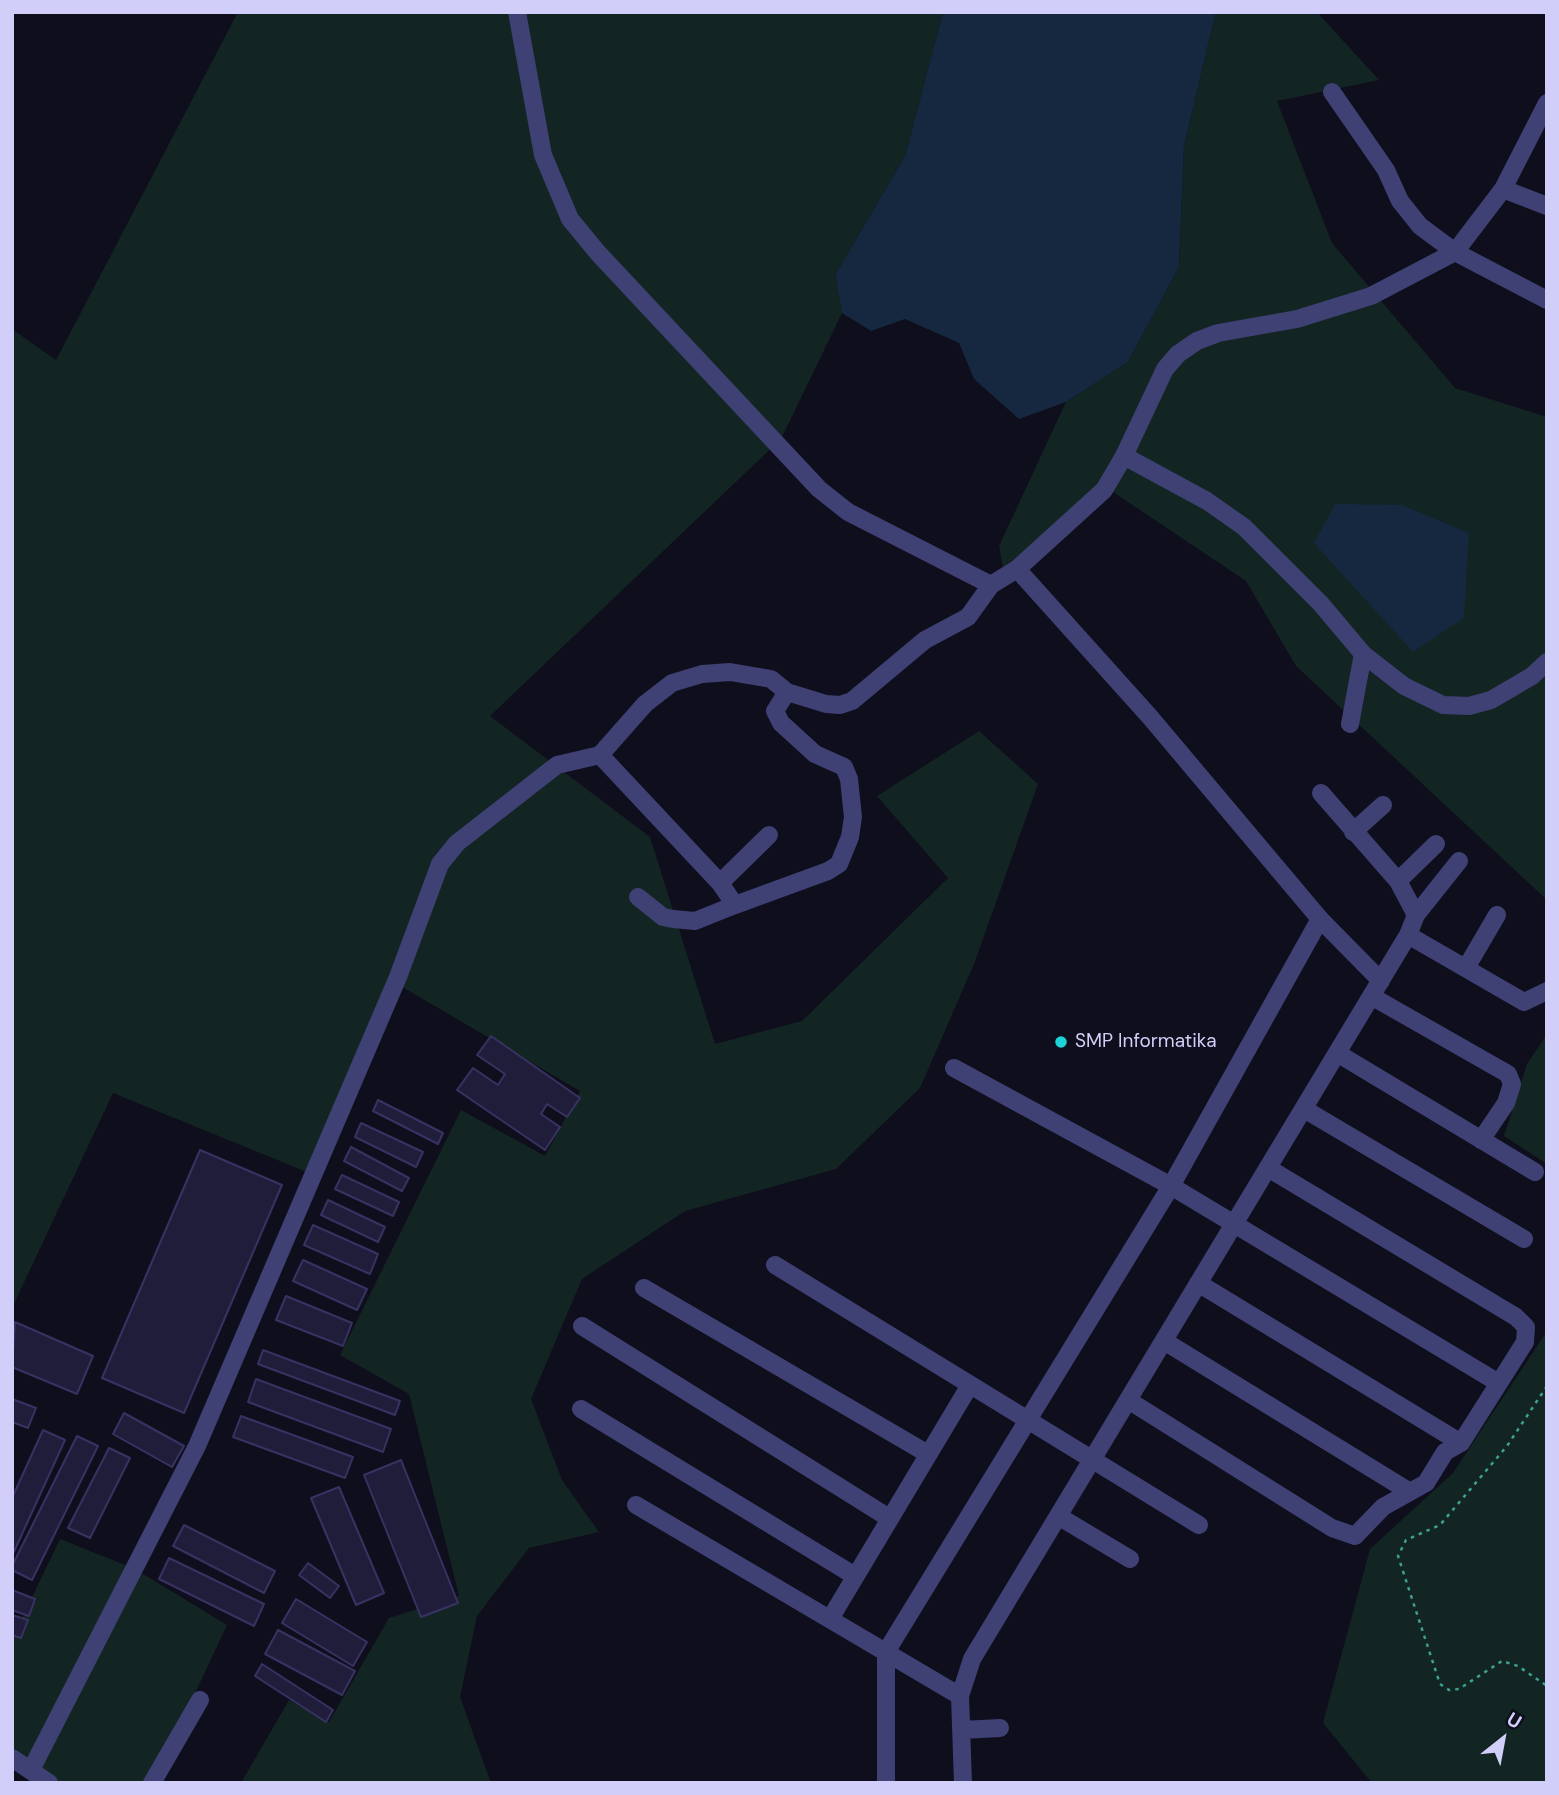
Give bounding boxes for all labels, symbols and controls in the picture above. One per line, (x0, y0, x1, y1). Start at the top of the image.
place label: SMP Informatika (1075, 1031, 1217, 1053)
marker: SMP Informatika (1053, 1034, 1069, 1050)
north arrow (1468, 1704, 1538, 1774)
text: U (1502, 1707, 1526, 1735)

